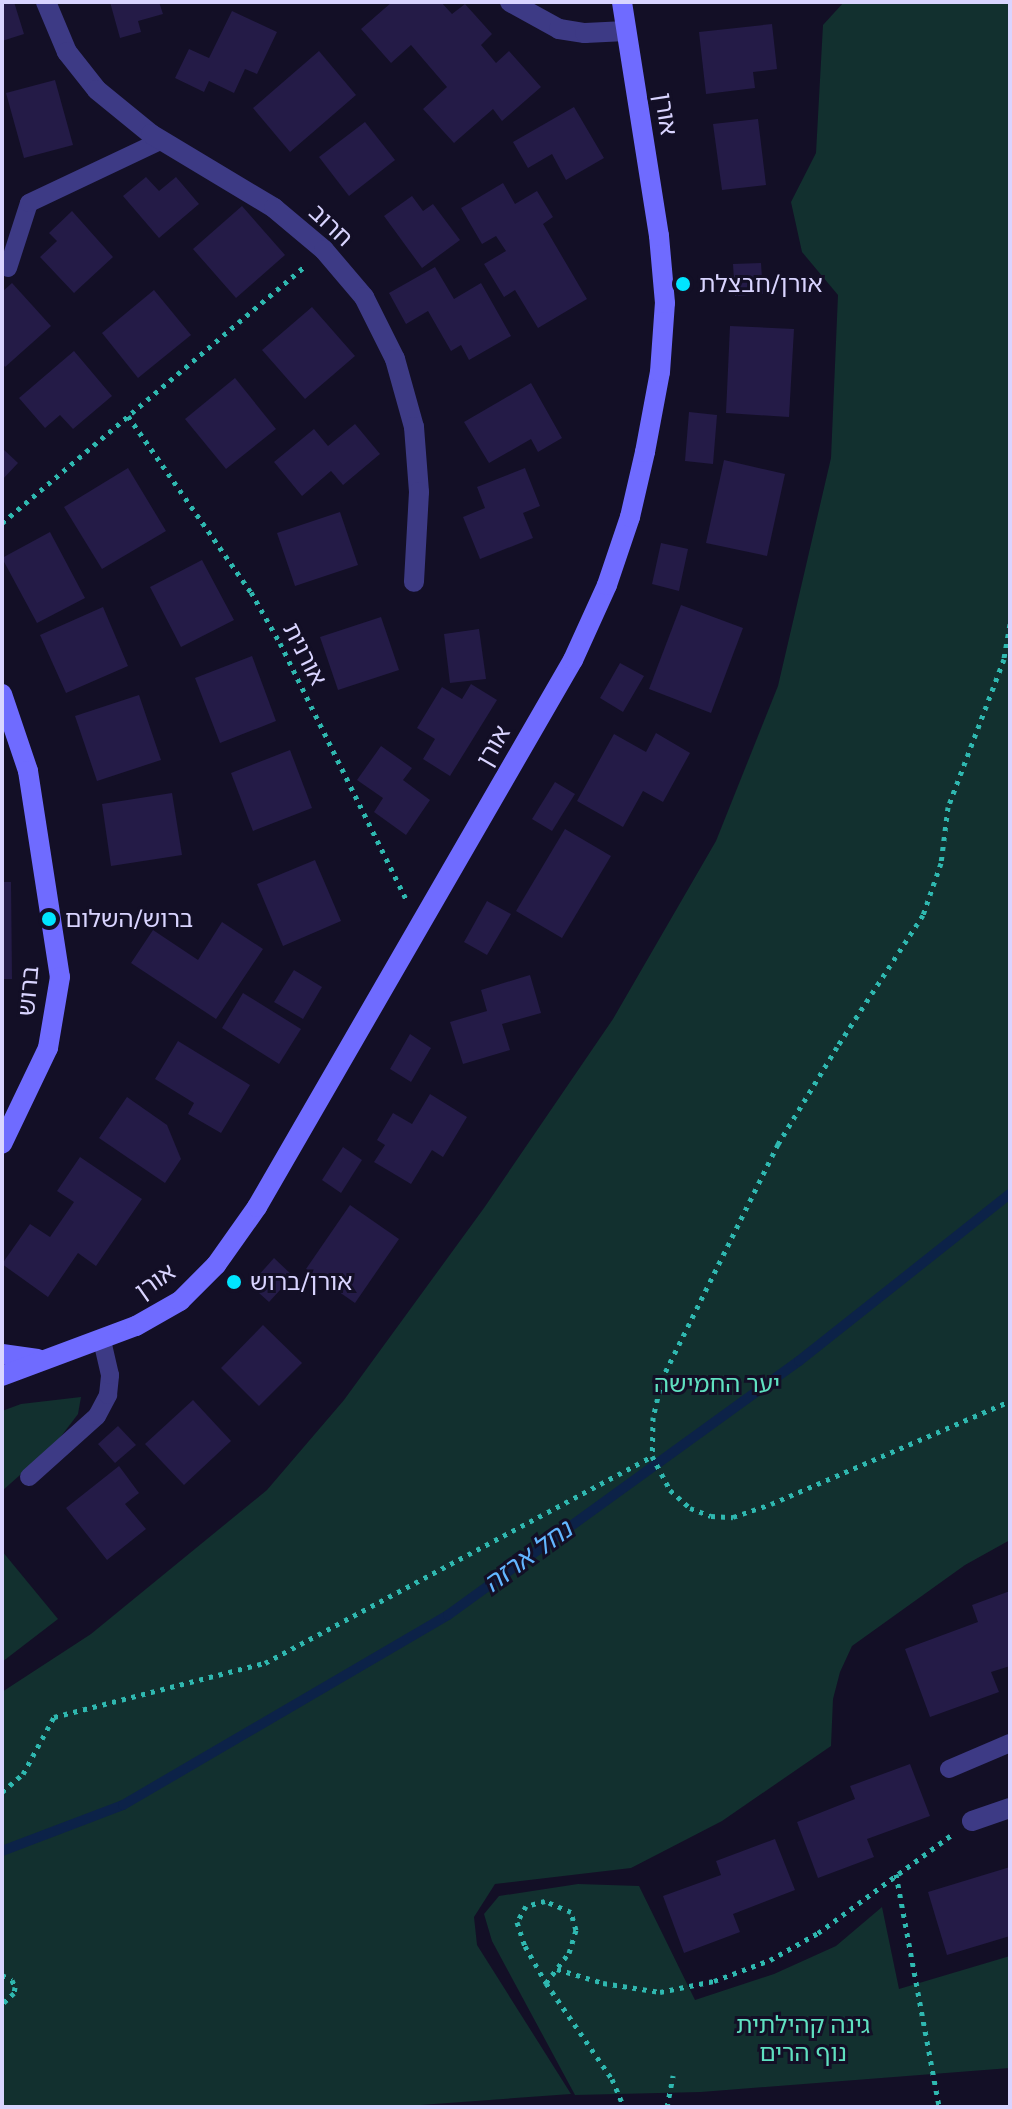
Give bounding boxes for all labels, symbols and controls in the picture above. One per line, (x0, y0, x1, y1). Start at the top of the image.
street label: אורן (648, 91, 684, 137)
street label: חרוב (303, 198, 359, 252)
place label: אורן/חבצלת (699, 270, 823, 298)
marker: אורן/חבצלת (674, 275, 692, 293)
street label: אורנית (277, 618, 333, 690)
street label: אורן (470, 720, 516, 772)
place label: ברוש/השלום (65, 905, 193, 933)
marker: ברוש/השלום (40, 910, 58, 928)
street label: ברוש (11, 965, 45, 1017)
street label: אורן (129, 1257, 181, 1305)
place label: אורן/ברוש (250, 1268, 352, 1296)
marker: אורן/ברוש (225, 1273, 243, 1291)
park label: יער החמישה (654, 1370, 780, 1398)
water label: נחל ארזה (478, 1514, 578, 1600)
park label: גינה קהילתית נוף הרים (736, 2011, 870, 2067)

